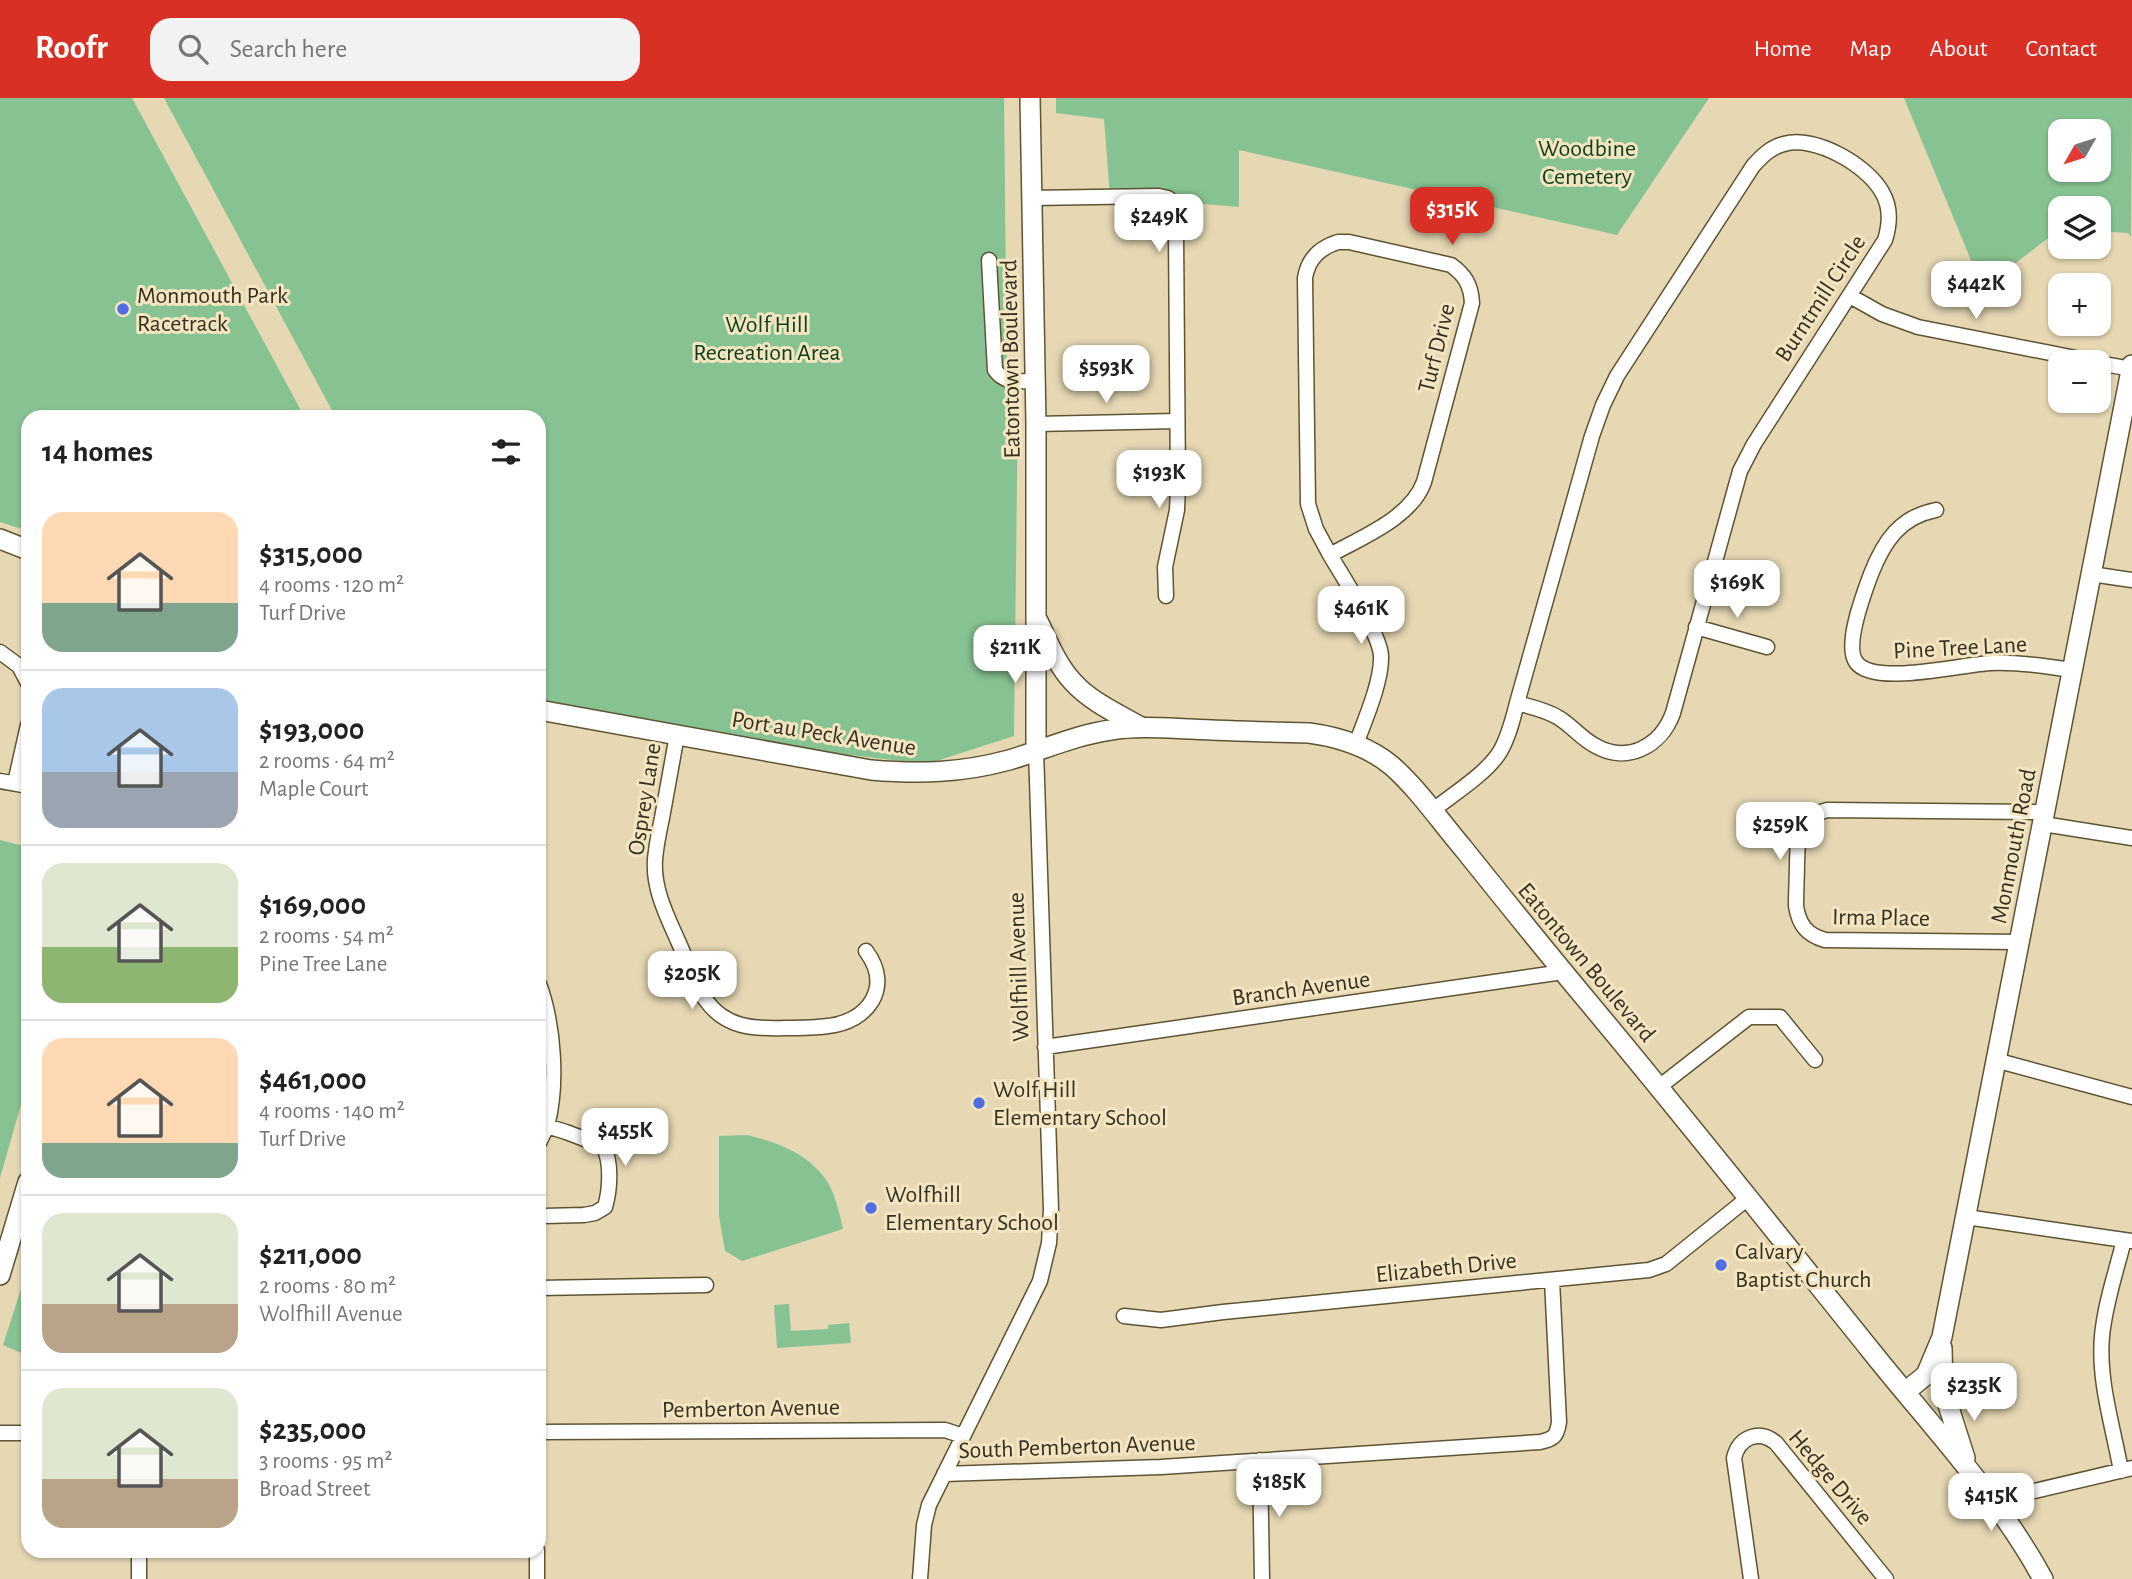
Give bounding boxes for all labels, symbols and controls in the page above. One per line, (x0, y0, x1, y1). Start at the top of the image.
search box (150, 18, 640, 81)
icon: search (174, 30, 212, 68)
text: Roofr (35, 32, 108, 65)
text: Search here (230, 36, 347, 62)
text: Home (1754, 37, 1812, 61)
text: Map (1850, 37, 1892, 61)
text: About (1930, 37, 1987, 61)
text: Contact (2025, 37, 2097, 61)
north arrow (2048, 119, 2110, 182)
map controls (2048, 119, 2111, 413)
park label: Woodbine Cemetery (1538, 137, 1636, 189)
pin: $315K (1403, 188, 1501, 247)
pin: $249K (1110, 194, 1208, 254)
button: layers (2048, 196, 2111, 259)
text: $315K (1426, 198, 1478, 221)
text: $249K (1130, 205, 1188, 228)
street label: Burntmill Circle (1771, 231, 1871, 366)
street label: Eatontown Boulevard (997, 259, 1025, 459)
pin: $442K (1927, 262, 2025, 321)
text: $442K (1947, 272, 2005, 295)
button: + (2048, 273, 2111, 336)
place label: Monmouth Park Racetrack (137, 284, 288, 336)
marker: Monmouth Park Racetrack (115, 301, 131, 317)
street label: Turf Drive (1414, 301, 1460, 395)
park label: Wolf Hill Recreation Area (693, 313, 841, 365)
pin: $593K (1057, 345, 1155, 405)
button: − (2048, 350, 2111, 413)
text: $593K (1079, 356, 1133, 379)
icon: filters (487, 433, 525, 471)
text: 14 homes (42, 437, 153, 467)
pin: $193K (1110, 450, 1208, 510)
text: $193K (1132, 461, 1186, 484)
text: $315,000 (259, 539, 363, 569)
icon: home (98, 540, 182, 624)
pin: $169K (1688, 560, 1786, 620)
text: $169K (1710, 571, 1764, 594)
text: 4 rooms · 120 m² (259, 574, 404, 597)
pin: $461K (1312, 587, 1410, 646)
text: $461K (1334, 597, 1388, 620)
text: Turf Drive (259, 602, 346, 625)
pin: $211K (966, 626, 1064, 685)
street label: Pine Tree Lane (1893, 633, 2028, 663)
text: $211K (989, 636, 1041, 659)
street label: Port au Peck Avenue (730, 708, 918, 760)
text: $193,000 (259, 715, 364, 745)
icon: home (98, 716, 182, 800)
street label: Osprey Lane (624, 741, 666, 857)
text: 2 rooms · 64 m² (259, 750, 395, 773)
street label: Monmouth Road (1987, 767, 2041, 926)
text: Maple Court (259, 778, 368, 801)
pin: $259K (1731, 802, 1829, 862)
text: $259K (1752, 813, 1808, 836)
street label: Eatontown Boulevard (1513, 879, 1659, 1047)
text: $169,000 (259, 890, 366, 920)
icon: home (98, 891, 182, 975)
street label: Wolfhill Avenue (1004, 892, 1034, 1042)
street label: Irma Place (1832, 905, 1930, 931)
text: 2 rooms · 54 m² (259, 925, 394, 948)
pin: $205K (643, 951, 741, 1011)
text: Pine Tree Lane (259, 953, 387, 976)
text: $205K (664, 962, 720, 985)
street label: Branch Avenue (1231, 967, 1372, 1011)
text: $461,000 (259, 1065, 367, 1095)
icon: home (98, 1066, 182, 1150)
place label: Wolf Hill Elementary School (993, 1078, 1167, 1130)
marker: Wolf Hill Elementary School (971, 1095, 987, 1111)
text: 4 rooms · 140 m² (259, 1100, 405, 1123)
pin: $455K (576, 1108, 674, 1168)
text: $455K (597, 1119, 653, 1142)
text: Turf Drive (259, 1128, 346, 1151)
place label: Wolfhill Elementary School (885, 1183, 1059, 1235)
marker: Wolfhill Elementary School (863, 1200, 879, 1216)
text: $211,000 (259, 1240, 362, 1270)
place label: Calvary Baptist Church (1735, 1240, 1872, 1292)
icon: home (98, 1241, 182, 1325)
street label: Elizabeth Drive (1374, 1249, 1518, 1287)
marker: Calvary Baptist Church (1713, 1257, 1729, 1273)
text: 2 rooms · 80 m² (259, 1275, 396, 1298)
text: Wolfhill Avenue (259, 1303, 403, 1326)
pin: $235K (1925, 1364, 2023, 1423)
text: $235K (1947, 1374, 2001, 1397)
street label: Pemberton Avenue (662, 1395, 840, 1423)
text: $235,000 (259, 1415, 366, 1445)
icon: home (98, 1416, 182, 1500)
street label: Hedge Drive (1784, 1425, 1877, 1530)
street label: South Pemberton Avenue (958, 1431, 1196, 1463)
text: 3 rooms · 95 m² (259, 1450, 392, 1473)
pin: $185K (1230, 1460, 1328, 1519)
text: $185K (1252, 1470, 1306, 1493)
pin: $415K (1942, 1474, 2040, 1533)
text: Broad Street (259, 1478, 370, 1501)
text: $415K (1964, 1484, 2018, 1507)

